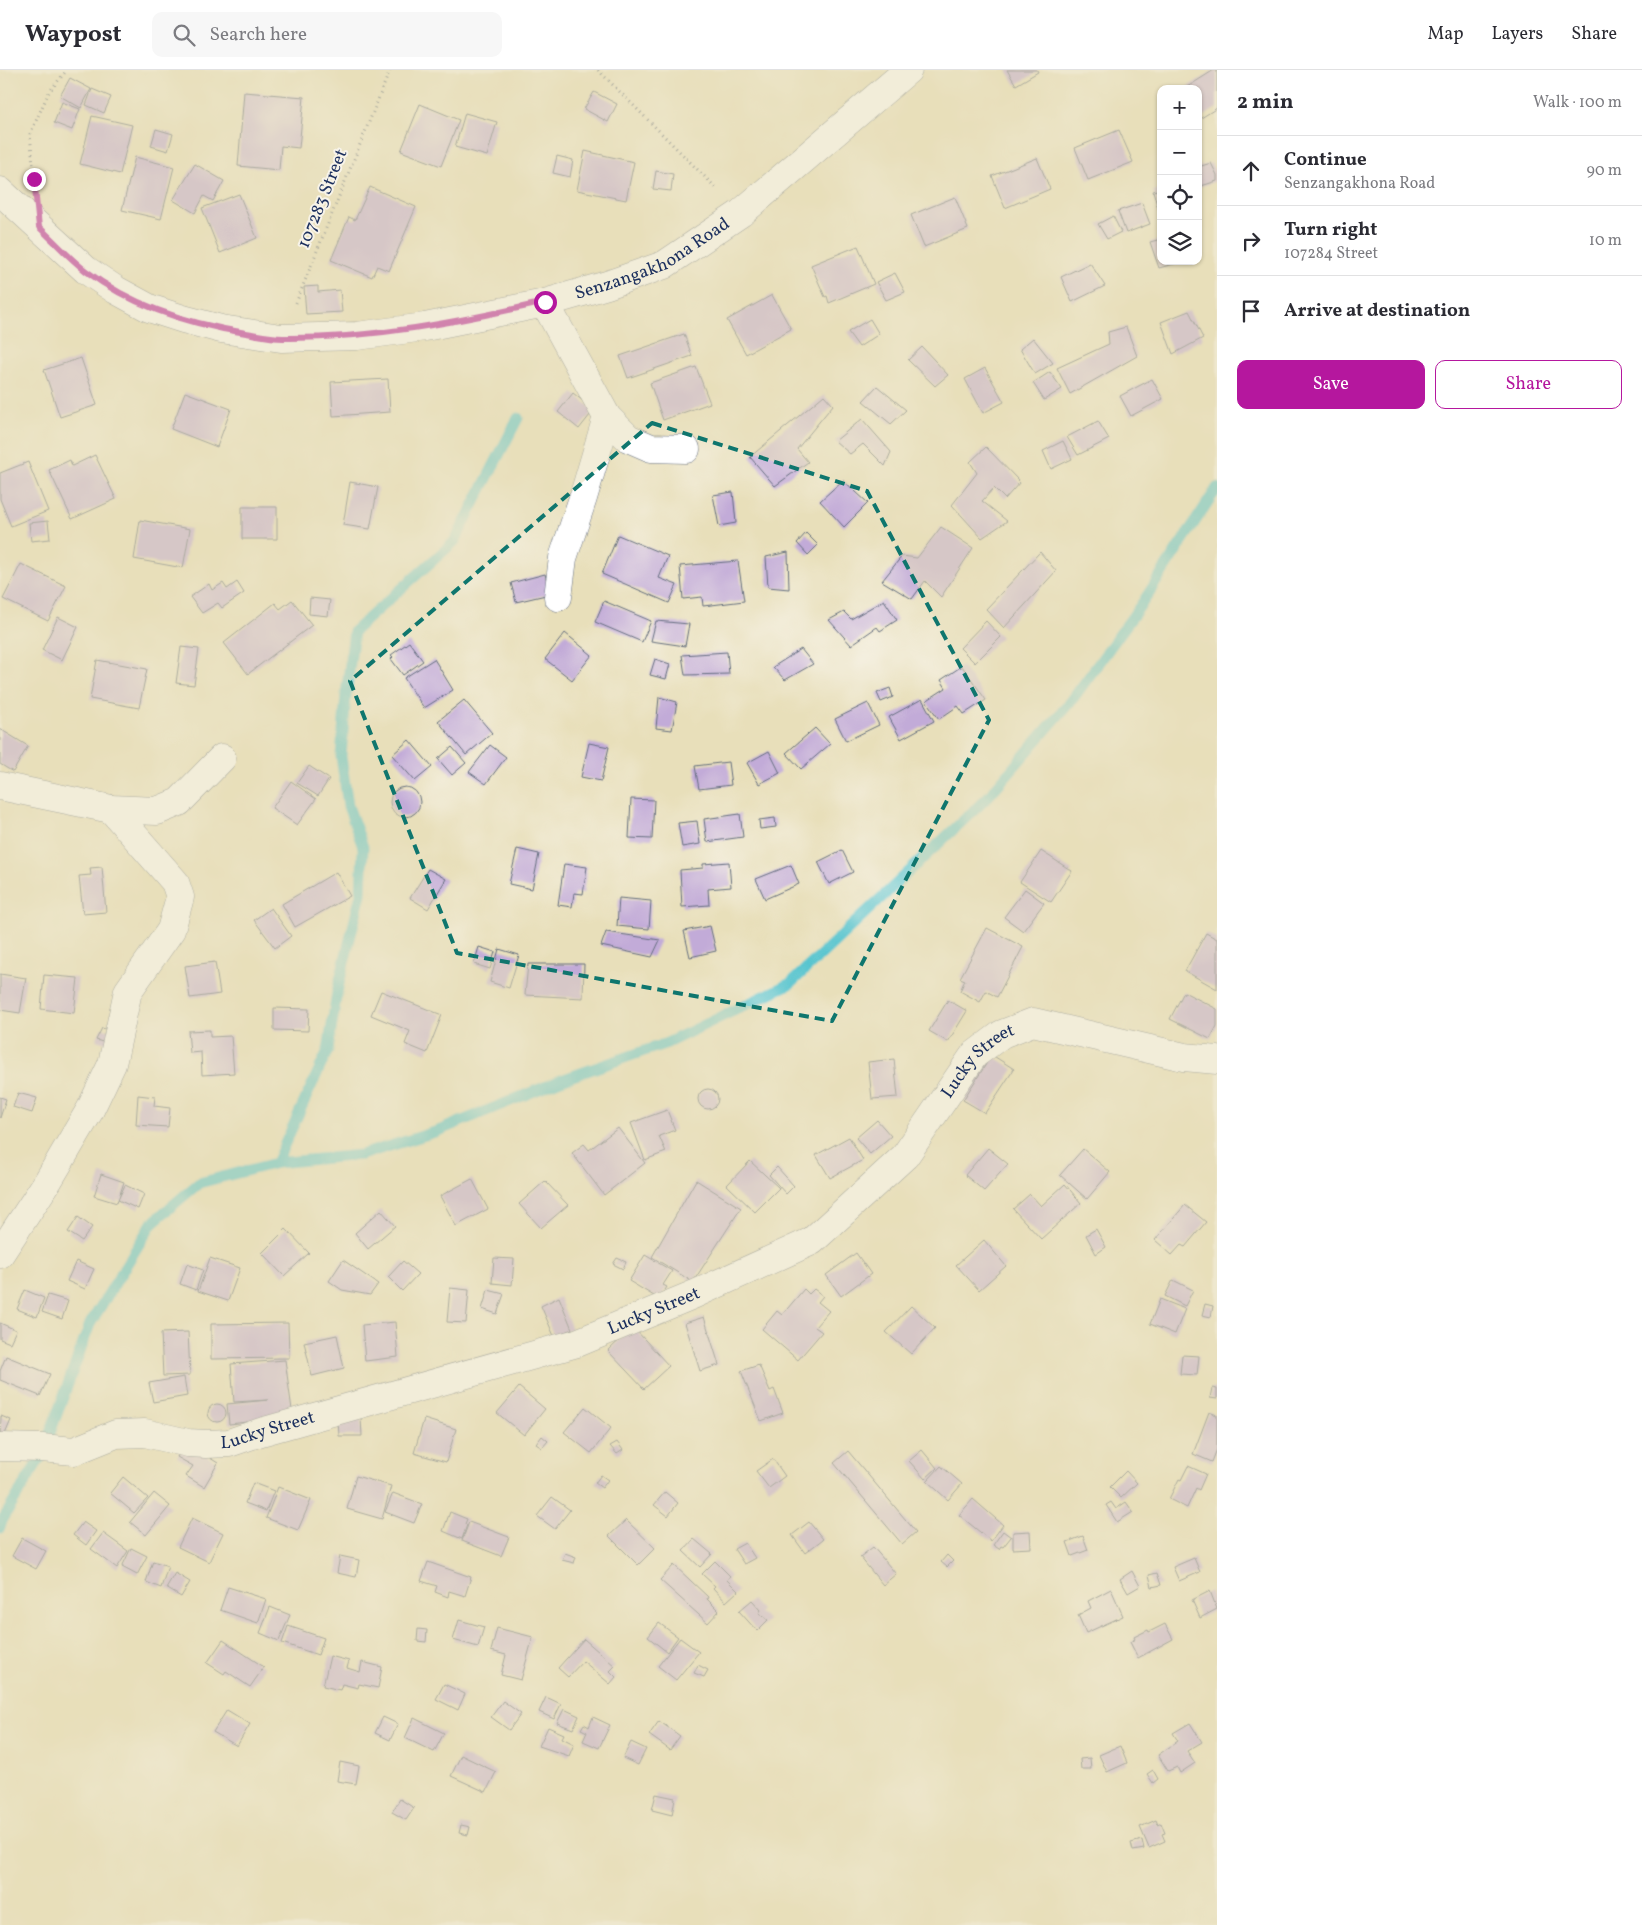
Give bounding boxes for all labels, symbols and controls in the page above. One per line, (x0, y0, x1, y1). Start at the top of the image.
search box (152, 12, 502, 57)
text: Waypost (25, 18, 122, 52)
icon: search (170, 21, 198, 49)
text: Search here (210, 22, 307, 48)
text: Map (1427, 22, 1463, 47)
text: Layers (1491, 22, 1543, 47)
text: Share (1571, 22, 1617, 47)
map controls (1157, 85, 1202, 265)
button: + (1157, 85, 1202, 130)
text: 2 min (1237, 88, 1294, 117)
text: Walk · 100 m (1533, 92, 1622, 114)
button: − (1157, 130, 1202, 175)
street label: 107283 Street (292, 146, 354, 252)
text: Continue (1284, 147, 1367, 173)
icon: ahead (1237, 157, 1265, 185)
text: 90 m (1586, 160, 1622, 182)
route end (23, 168, 46, 191)
text: Senzangakhona Road (1284, 173, 1435, 195)
button: locate (1157, 175, 1202, 220)
street label: Senzangakhona Road (572, 212, 735, 306)
text: Turn right (1284, 217, 1377, 243)
button: layers (1157, 220, 1202, 265)
icon: right (1237, 227, 1265, 255)
text: 10 m (1589, 230, 1622, 252)
text: 107284 Street (1284, 243, 1378, 265)
route start (534, 291, 557, 314)
icon: arrive (1237, 297, 1265, 325)
text: Arrive at destination (1284, 298, 1470, 324)
button: Save (1237, 360, 1425, 409)
button: Share (1435, 360, 1622, 409)
street label: Lucky Street (935, 1018, 1018, 1103)
street label: Lucky Street (604, 1281, 704, 1341)
street label: Lucky Street (220, 1405, 318, 1456)

